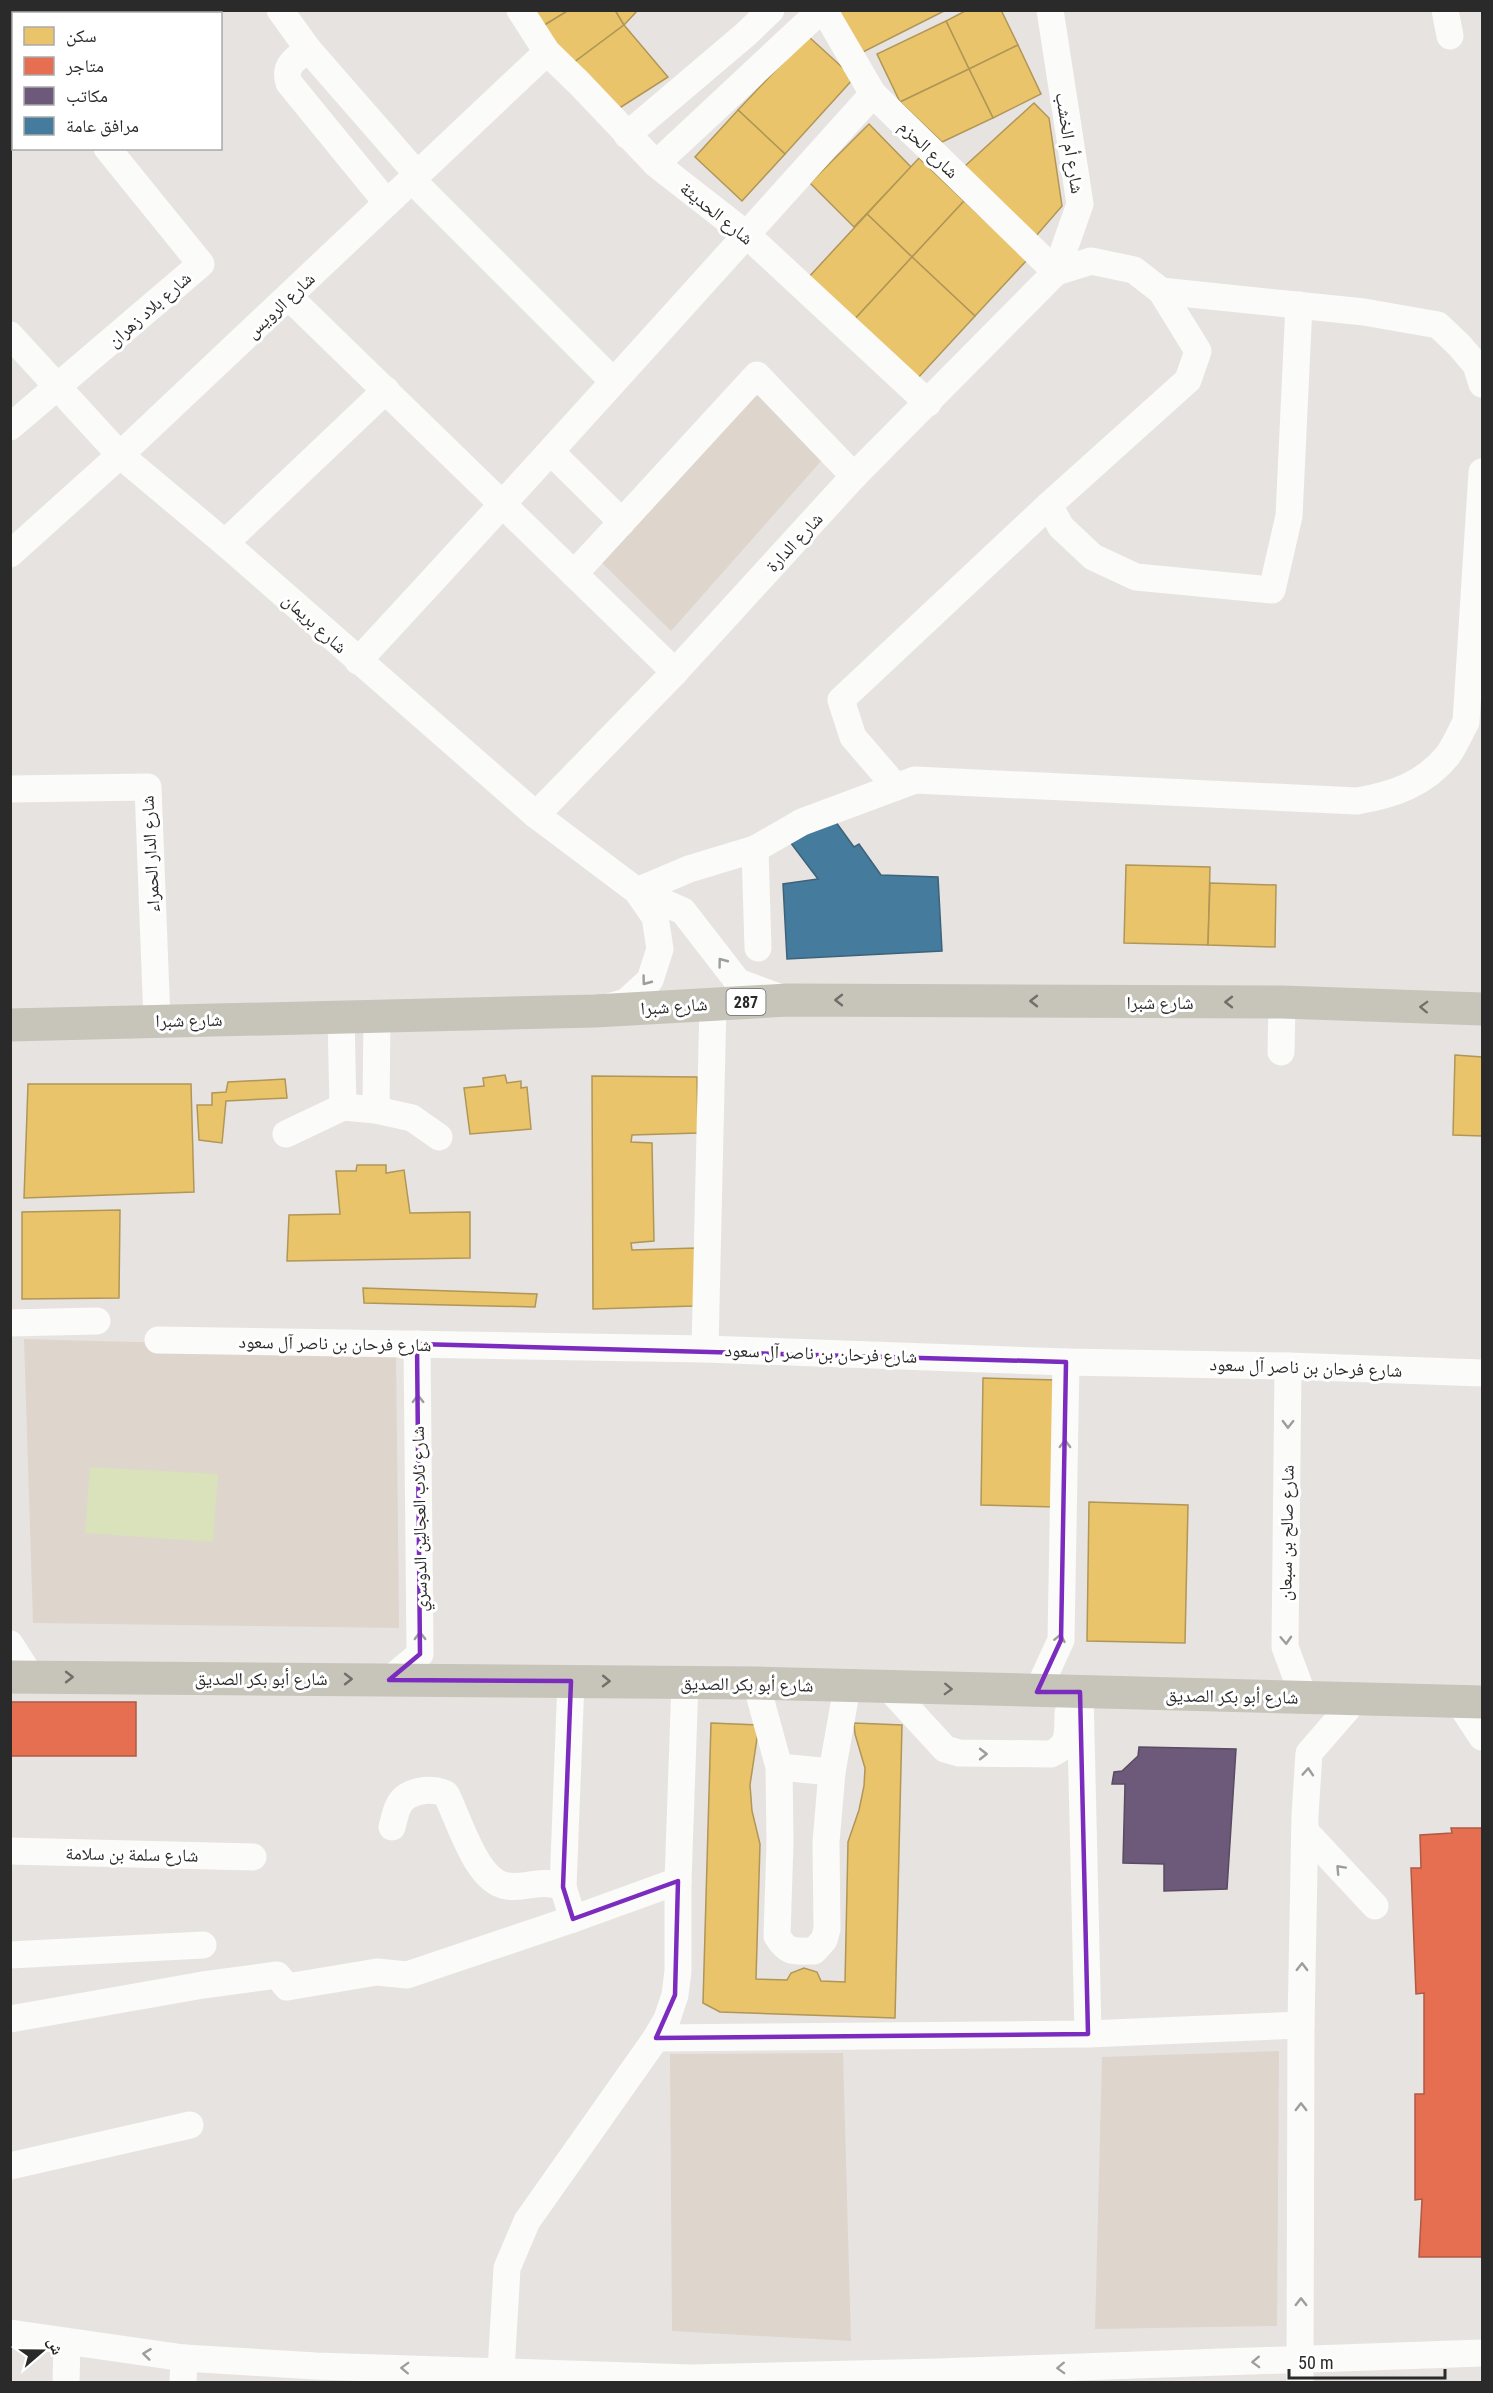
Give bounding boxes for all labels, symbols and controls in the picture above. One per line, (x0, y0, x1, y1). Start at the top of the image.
legend (12, 12, 222, 150)
text: سكن (66, 25, 97, 47)
text: متاجر (65, 55, 104, 76)
text: مكاتب (66, 85, 108, 107)
street label: شارع أم الخشب (1050, 91, 1088, 195)
text: مرافق عامة (66, 115, 139, 137)
street label: شارع الحزم (894, 116, 963, 184)
street label: شارع الحديثة (676, 177, 758, 250)
street label: شارع بلاد زهران (103, 267, 196, 352)
street label: شارع الرويس (241, 268, 320, 343)
street label: شارع الدارة (761, 508, 827, 577)
street label: شارع بريمان (278, 589, 351, 658)
street label: شارع الدار الحمراء (136, 795, 165, 913)
one-way arrow (719, 957, 730, 968)
one-way arrow (642, 974, 653, 985)
road number: 287 (726, 989, 766, 1015)
street label: شارع شبرا (1126, 992, 1194, 1014)
street label: شارع شبرا (640, 993, 708, 1020)
one-way arrow (835, 994, 844, 1007)
one-way arrow (1030, 995, 1039, 1007)
one-way arrow (1225, 996, 1234, 1008)
one-way arrow (1420, 1001, 1429, 1013)
street label: شارع شبرا (155, 1009, 223, 1032)
street label: شارع فرحان بن ناصر آل سعود (238, 1331, 432, 1356)
street label: شارع فرحان بن ناصر آل سعود (724, 1339, 918, 1368)
street label: شارع فرحان بن ناصر آل سعود (1209, 1353, 1403, 1382)
one-way arrow (412, 1394, 424, 1403)
one-way arrow (1282, 1420, 1294, 1429)
street label: شارع ثلاب العجالين الدوسري (407, 1426, 436, 1612)
one-way arrow (1058, 1439, 1071, 1448)
street label: شارع صالح بن سبعان (1274, 1465, 1300, 1601)
one-way arrow (414, 1631, 426, 1640)
one-way arrow (1052, 1633, 1065, 1643)
one-way arrow (1279, 1636, 1292, 1645)
street label: شارع أبو بكر الصديق (194, 1668, 328, 1690)
one-way arrow (64, 1671, 73, 1683)
street label: شارع أبو بكر الصديق (680, 1672, 814, 1697)
one-way arrow (343, 1673, 352, 1685)
one-way arrow (601, 1675, 610, 1688)
one-way arrow (943, 1683, 952, 1696)
street label: شارع أبو بكر الصديق (1165, 1684, 1299, 1709)
one-way arrow (978, 1747, 987, 1760)
one-way arrow (1301, 1767, 1314, 1776)
street label: شارع سلمة بن سلامة (65, 1842, 199, 1867)
one-way arrow (1336, 1865, 1347, 1876)
one-way arrow (1296, 1962, 1308, 1971)
one-way arrow (1295, 2102, 1307, 2111)
one-way arrow (1295, 2297, 1307, 2306)
north arrow (12, 2321, 72, 2381)
text: ش (44, 2335, 67, 2357)
scale bar (1289, 2342, 1445, 2380)
one-way arrow (143, 2348, 152, 2360)
text: 50 m (1298, 2352, 1333, 2373)
one-way arrow (1252, 2356, 1261, 2368)
one-way arrow (400, 2362, 409, 2375)
one-way arrow (1057, 2362, 1066, 2374)

